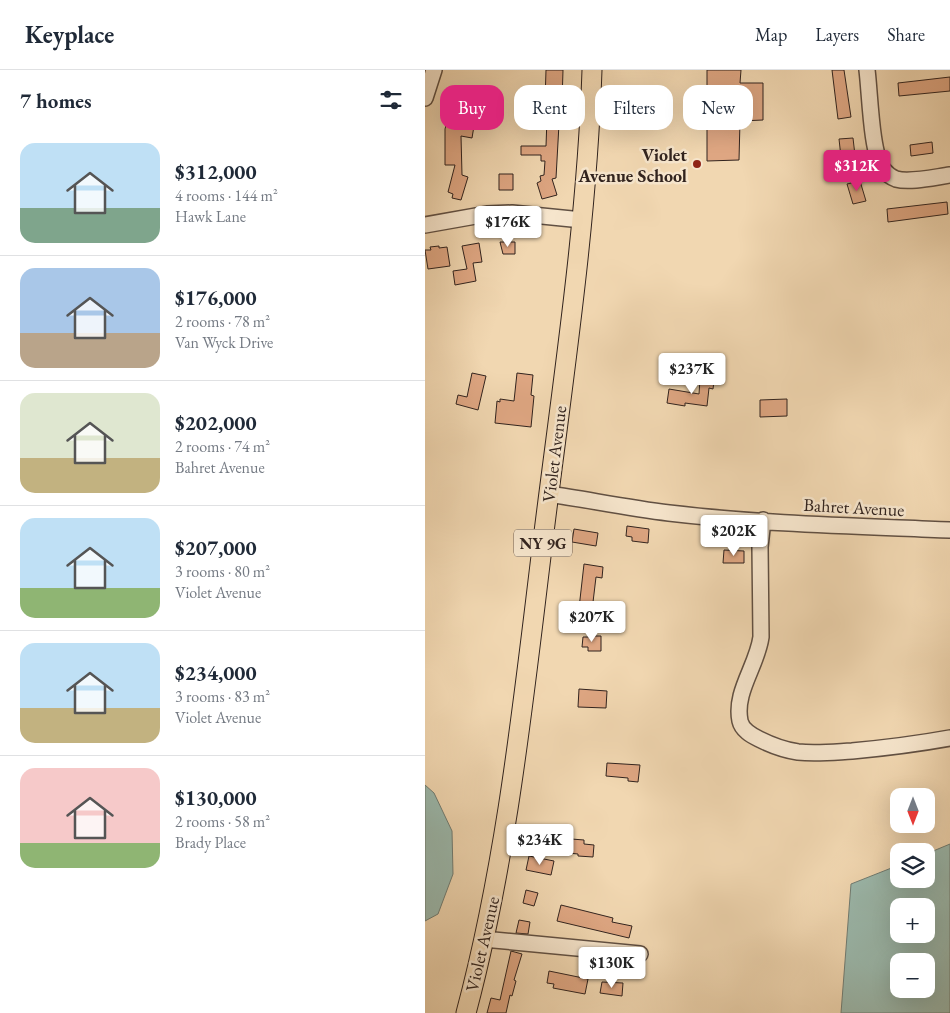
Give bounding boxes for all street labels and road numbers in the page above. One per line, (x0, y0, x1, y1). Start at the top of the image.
street label: Violet Avenue (537, 404, 571, 504)
street label: Bahret Avenue (803, 493, 905, 521)
road number: NY 9G (514, 529, 572, 556)
street label: Violet Avenue (460, 894, 504, 994)

